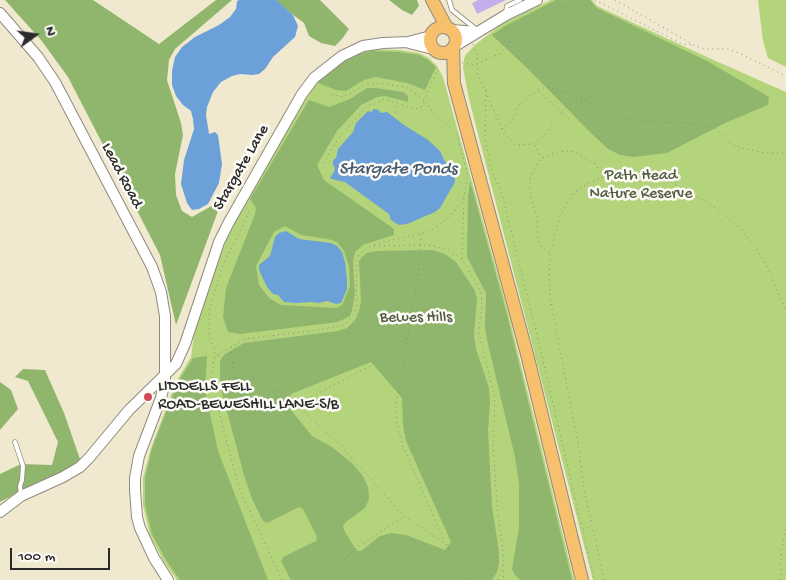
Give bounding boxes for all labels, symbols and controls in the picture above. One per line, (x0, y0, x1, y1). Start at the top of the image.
north arrow (10, 10, 60, 60)
text: N (41, 25, 59, 38)
street label: Stargate Lane (210, 122, 274, 214)
street label: Lead Road (96, 140, 146, 212)
water label: Stargate Ponds (339, 159, 457, 181)
park label: Path Head Nature Reserve (590, 167, 692, 205)
park label: Bewes Hills (380, 309, 452, 329)
place label: LIDDELLS FELL ROAD-BEWESHILL LANE-S/B (158, 378, 339, 416)
marker: LIDDELLS FELL ROAD-BEWESHILL LANE-S/B (142, 391, 154, 403)
scale bar (12, 538, 112, 570)
text: 100 m (18, 548, 55, 566)

